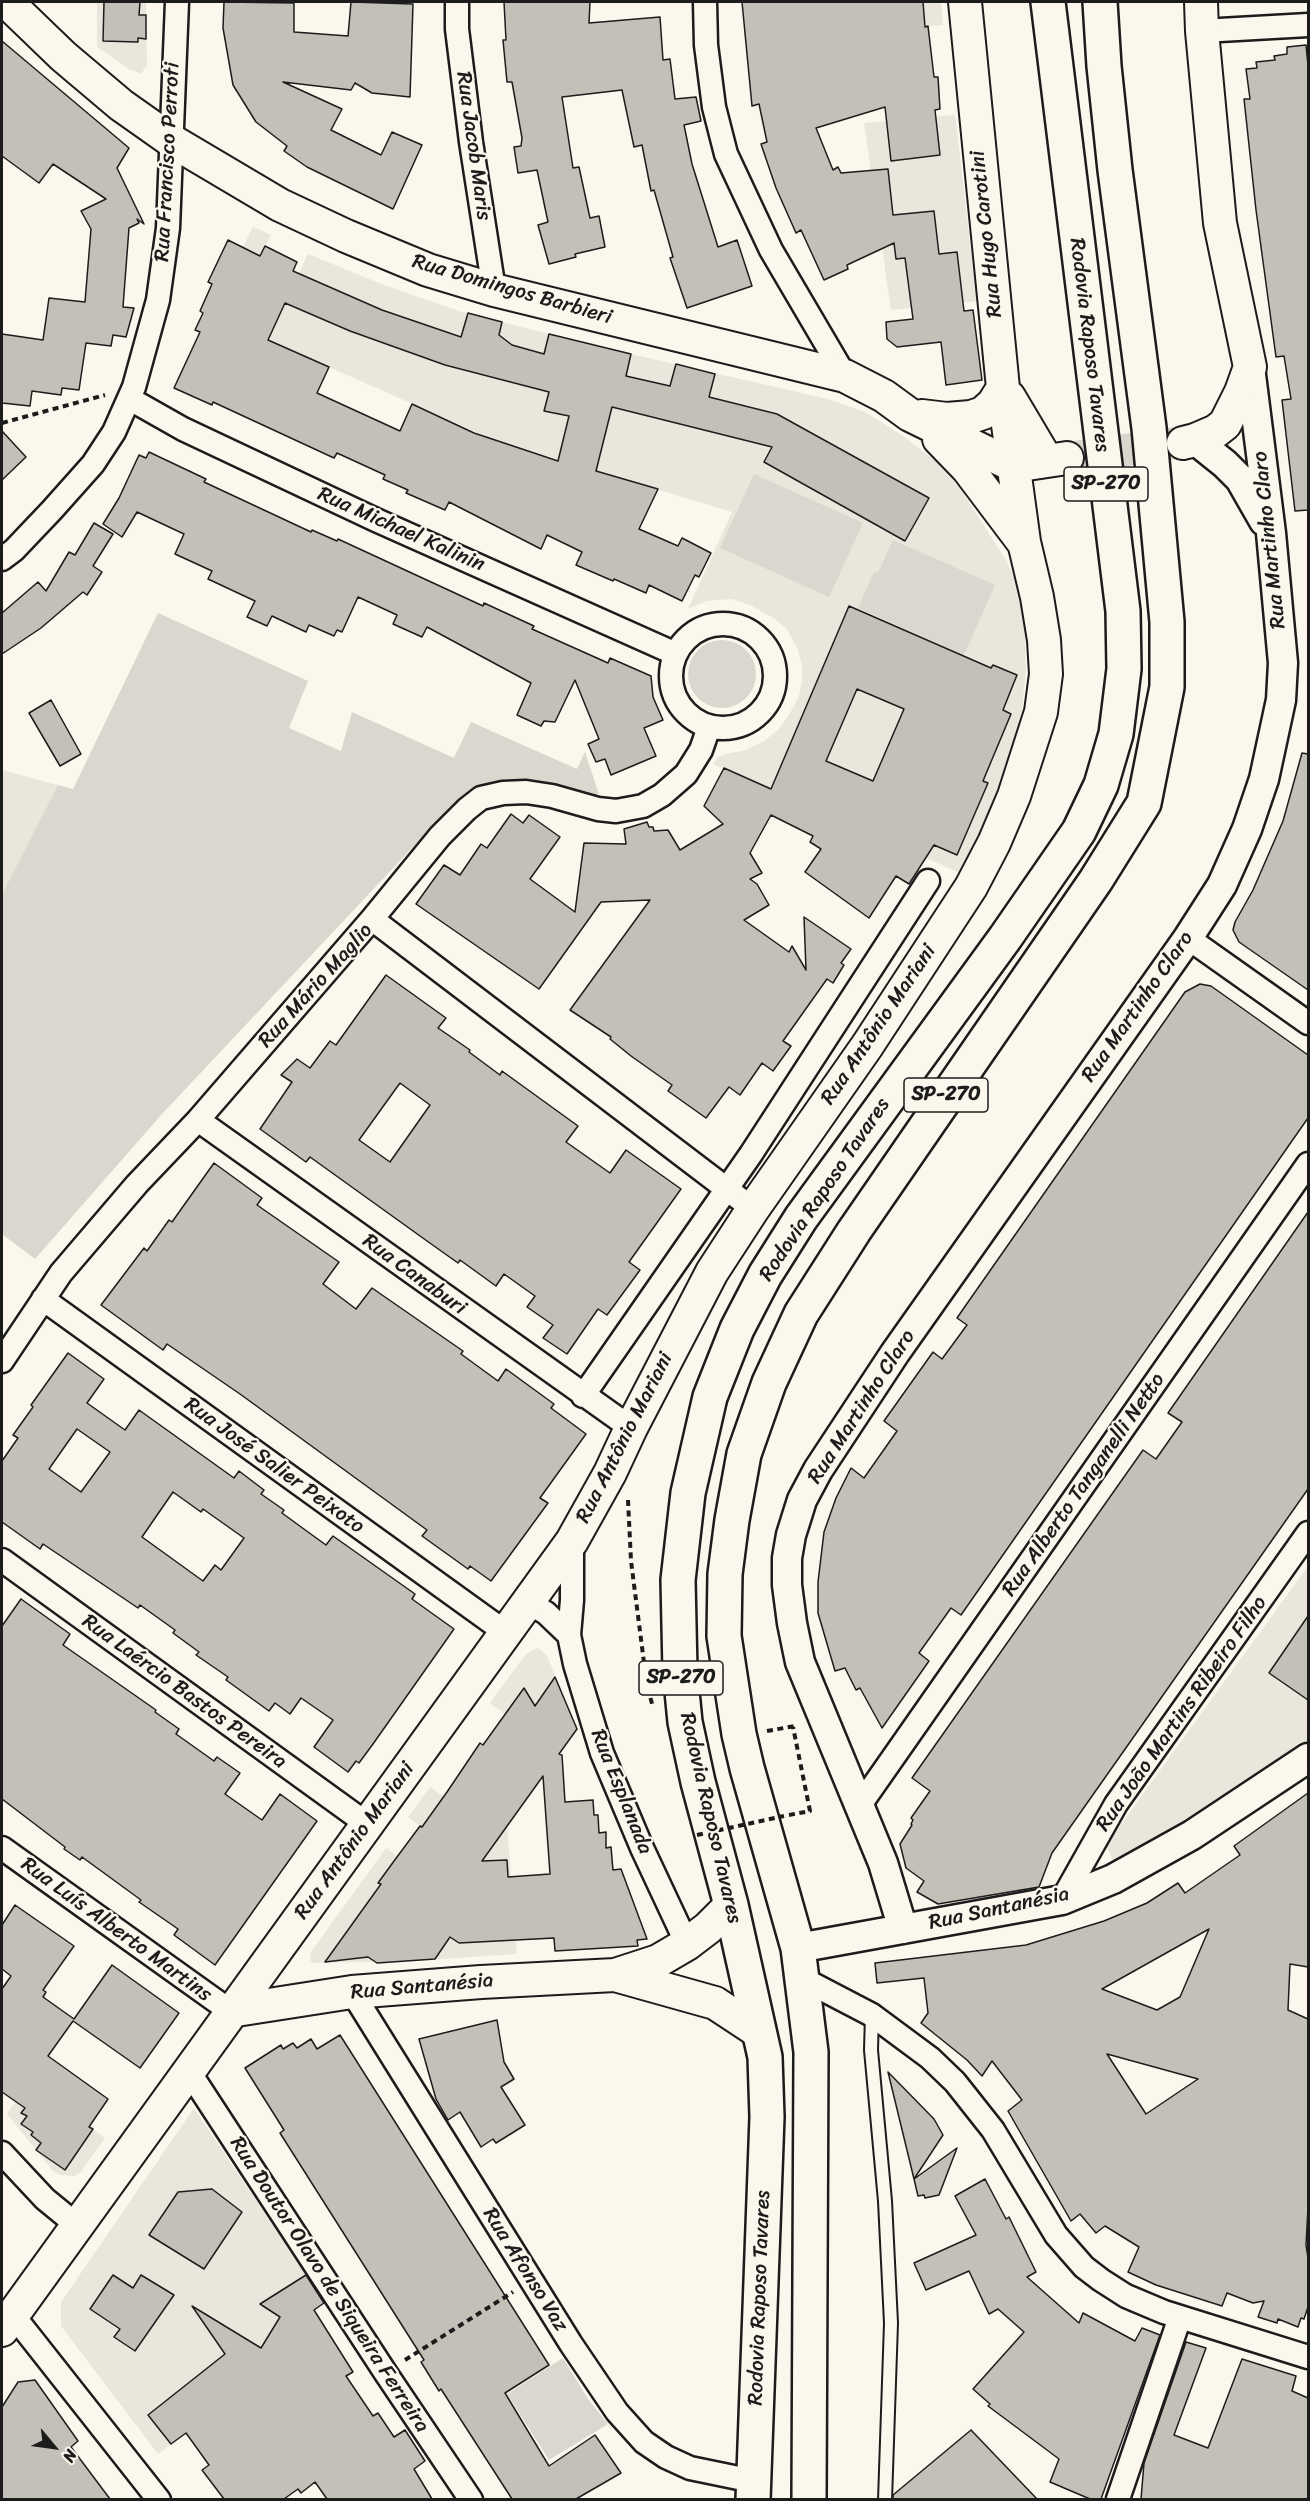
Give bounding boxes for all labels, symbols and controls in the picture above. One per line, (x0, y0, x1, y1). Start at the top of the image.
street label: Rua Francisco Perroti (150, 62, 186, 262)
street label: Rua Jacob Maris (450, 70, 496, 222)
street label: Rua Hugo Carotini (966, 149, 1008, 319)
street label: Rodovia Raposo Tavares (1063, 237, 1115, 453)
street label: Rua Domingos Barbieri (409, 249, 615, 331)
street label: Rua Martinho Claro (1248, 450, 1292, 630)
road number: SP-270 (1064, 467, 1148, 501)
street label: Rua Michael Kalinin (314, 482, 488, 578)
street label: Rua Mário Maglio (254, 919, 378, 1053)
street label: Rua Martinho Claro (1077, 927, 1199, 1087)
street label: Rua Antônio Mariani (816, 940, 942, 1110)
road number: SP-270 (904, 1078, 988, 1112)
street label: Rodovia Raposo Tavares (754, 1094, 896, 1286)
street label: Rua Canaburi (357, 1229, 471, 1321)
street label: Rua Martinho Claro (803, 1325, 921, 1489)
street label: Rua Antônio Mariani (571, 1349, 679, 1527)
street label: Rua Alberto Tanganelli Netto (997, 1369, 1171, 1601)
street label: Rua José Salier Peixoto (179, 1392, 369, 1540)
street label: Rua João Martins Ribeiro Filho (1091, 1592, 1273, 1836)
street label: Rua Laércio Bastos Pereira (77, 1609, 291, 1775)
road number: SP-270 (639, 1661, 723, 1695)
street label: Rodovia Raposo Tavares (674, 1710, 746, 1926)
street label: Rua Esplanada (585, 1726, 657, 1858)
street label: Rua Antônio Mariani (290, 1758, 420, 1924)
street label: Rua Luís Alberto Martins (16, 1852, 216, 2008)
street label: Rua Santanésia (926, 1882, 1072, 1936)
street label: Rua Santanésia (350, 1968, 494, 2006)
street label: Rua Doutor Olavo de Siqueira Ferreira (224, 2132, 434, 2438)
street label: Rodovia Raposo Tavares (744, 2190, 776, 2406)
street label: Rua Afonso Vaz (477, 2203, 573, 2337)
north arrow (24, 2417, 84, 2477)
text: N (55, 2444, 86, 2468)

